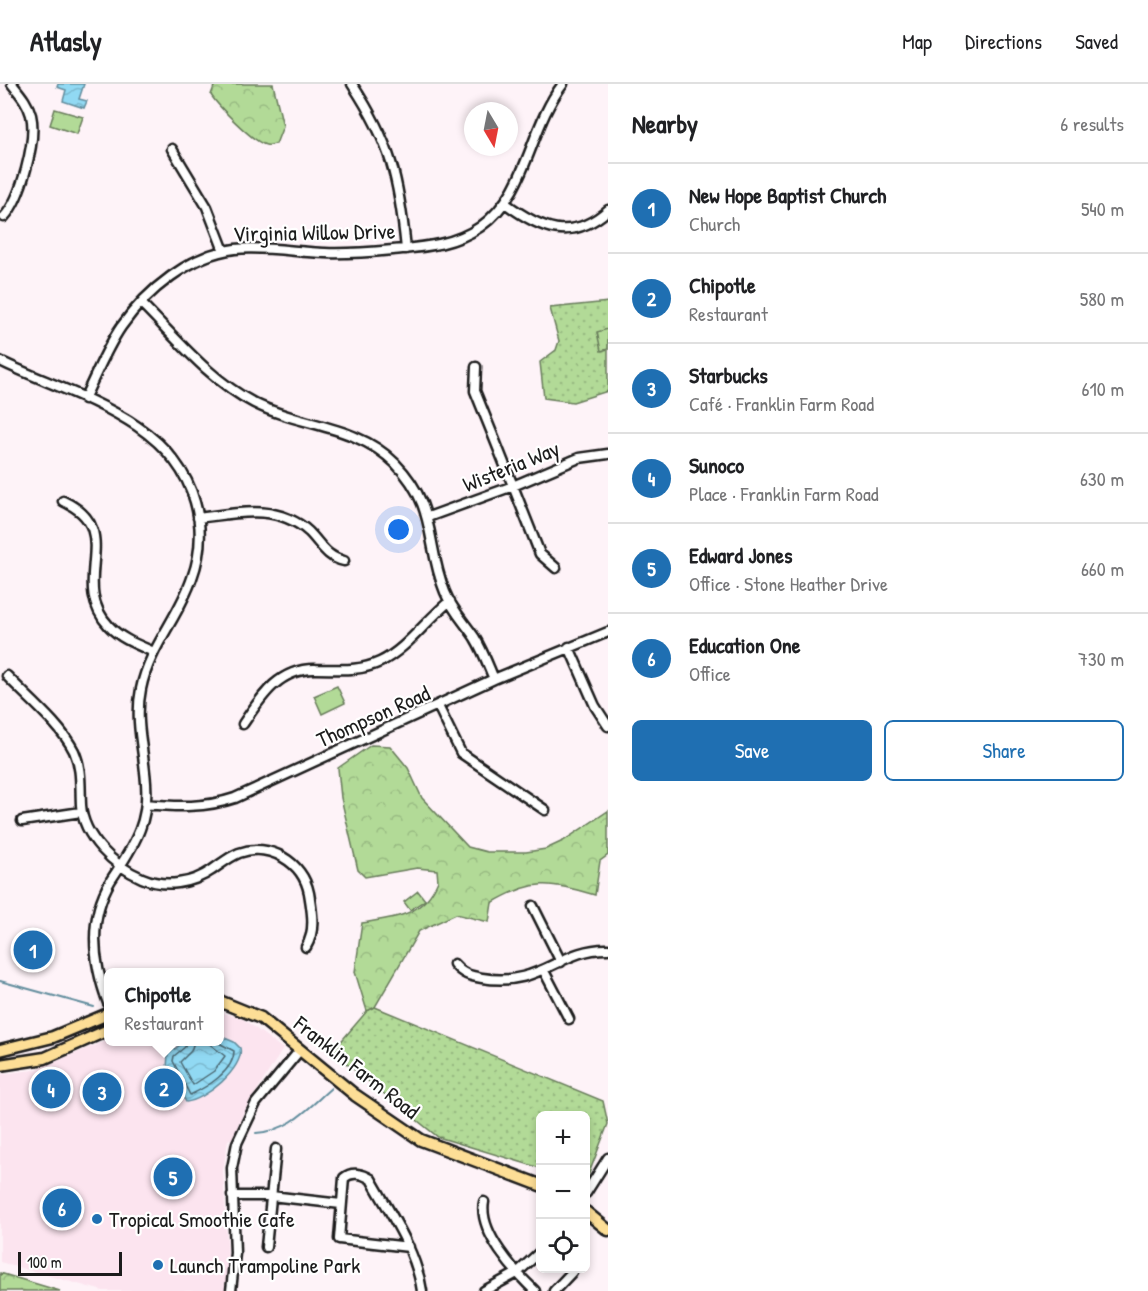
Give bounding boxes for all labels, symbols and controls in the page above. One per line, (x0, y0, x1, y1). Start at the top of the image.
text: Atlasly (30, 22, 102, 60)
text: Map (902, 27, 932, 56)
text: Directions (965, 27, 1042, 56)
text: Saved (1075, 27, 1118, 56)
north arrow (464, 102, 518, 156)
text: Nearby (632, 106, 698, 141)
text: 6 results (1060, 110, 1124, 137)
text: New Hope Baptist Church (689, 180, 886, 210)
text: 1 (648, 195, 655, 222)
text: 540 m (1081, 195, 1124, 222)
text: Church (689, 210, 740, 237)
street label: Virginia Willow Drive (232, 216, 396, 248)
text: Chipotle (689, 270, 756, 300)
text: 2 (647, 285, 656, 312)
text: 580 m (1080, 285, 1124, 312)
text: Restaurant (689, 300, 768, 327)
text: Starbucks (689, 360, 768, 390)
text: 3 (647, 375, 656, 402)
text: 610 m (1082, 375, 1124, 402)
text: Café · Franklin Farm Road (689, 390, 874, 417)
street label: Wisteria Way (458, 433, 564, 499)
text: Sunoco (689, 450, 744, 480)
text: 4 (648, 465, 655, 492)
text: 630 m (1080, 465, 1124, 492)
text: Place · Franklin Farm Road (689, 480, 879, 507)
your location (384, 515, 413, 544)
text: Edward Jones (689, 540, 792, 570)
text: 5 (647, 555, 656, 582)
text: 660 m (1081, 555, 1124, 582)
text: Office · Stone Heather Drive (689, 570, 888, 597)
text: Education One (689, 630, 801, 660)
text: 6 (648, 645, 655, 672)
text: 730 m (1078, 645, 1124, 672)
text: Office (689, 660, 731, 687)
street label: Thompson Road (312, 677, 435, 754)
button: Save (632, 720, 872, 781)
button: Share (884, 720, 1124, 781)
pin: 1 (14, 928, 52, 972)
popup (104, 968, 224, 1046)
text: Chipotle (125, 979, 191, 1009)
street label: Franklin Farm Road (287, 1008, 426, 1126)
text: Restaurant (125, 1009, 203, 1036)
pin: 4 (32, 1066, 70, 1112)
pin: 2 (144, 1066, 184, 1110)
pin: 3 (82, 1070, 122, 1114)
map controls (536, 1111, 590, 1273)
button: + (536, 1111, 590, 1165)
pin: 5 (154, 1154, 192, 1200)
button: − (536, 1165, 590, 1219)
pin: 6 (42, 1186, 82, 1230)
place label: Tropical Smoothie Cafe (109, 1204, 295, 1234)
marker: Tropical Smoothie Cafe (90, 1212, 104, 1226)
button: locate (536, 1219, 590, 1273)
scale bar (18, 1249, 122, 1276)
place label: Launch Trampoline Park (170, 1250, 360, 1280)
text: 100 m (27, 1251, 62, 1273)
marker: Launch Trampoline Park (151, 1258, 165, 1272)

